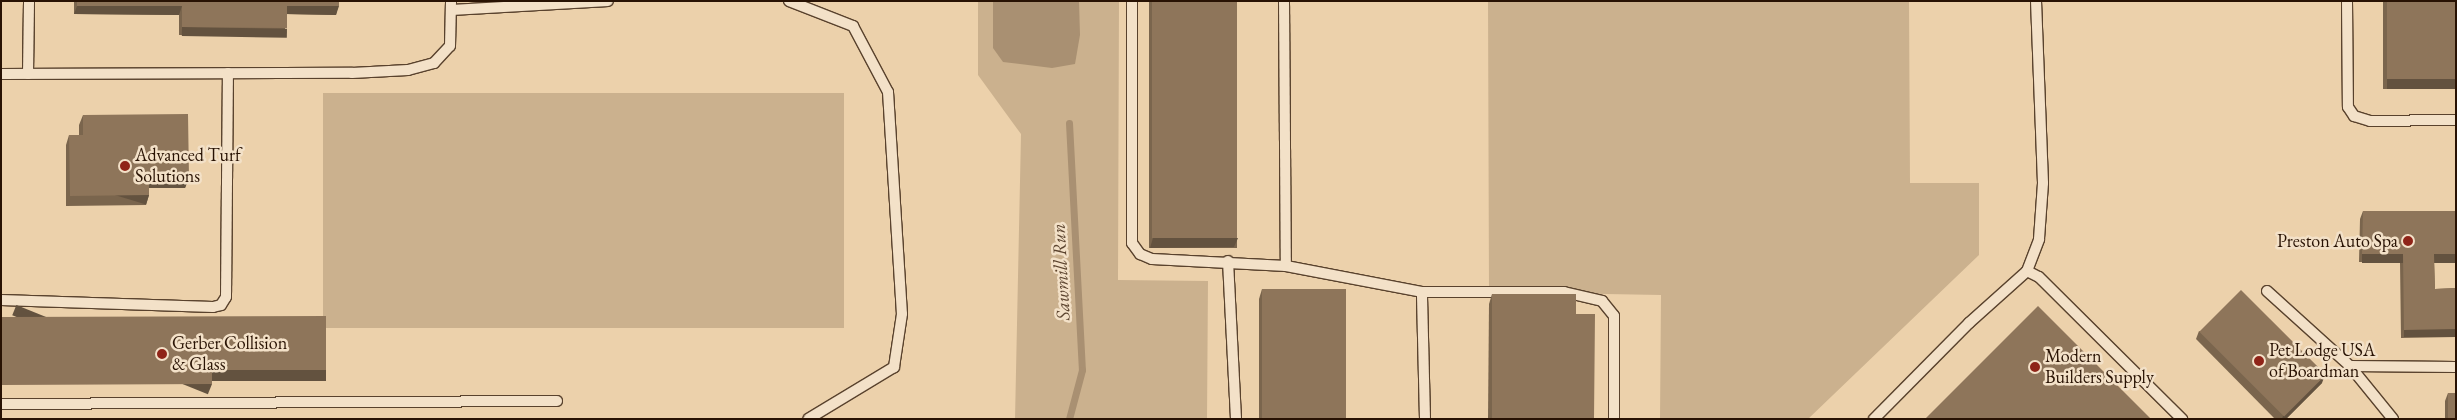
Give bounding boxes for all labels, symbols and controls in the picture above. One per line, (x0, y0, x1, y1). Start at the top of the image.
place label: Advanced Turf Solutions (135, 145, 241, 188)
marker: Advanced Turf Solutions (119, 160, 131, 172)
water label: Sawmill Run (1047, 223, 1075, 321)
place label: Preston Auto Spa (2277, 230, 2398, 252)
marker: Preston Auto Spa (2402, 235, 2414, 247)
place label: Gerber Collision & Glass (172, 333, 287, 376)
place label: Pet Lodge USA of Boardman (2269, 340, 2375, 382)
place label: Modern Builders Supply (2045, 346, 2154, 388)
marker: Gerber Collision & Glass (156, 348, 168, 360)
marker: Pet Lodge USA of Boardman (2253, 355, 2265, 367)
marker: Modern Builders Supply (2029, 361, 2041, 373)

